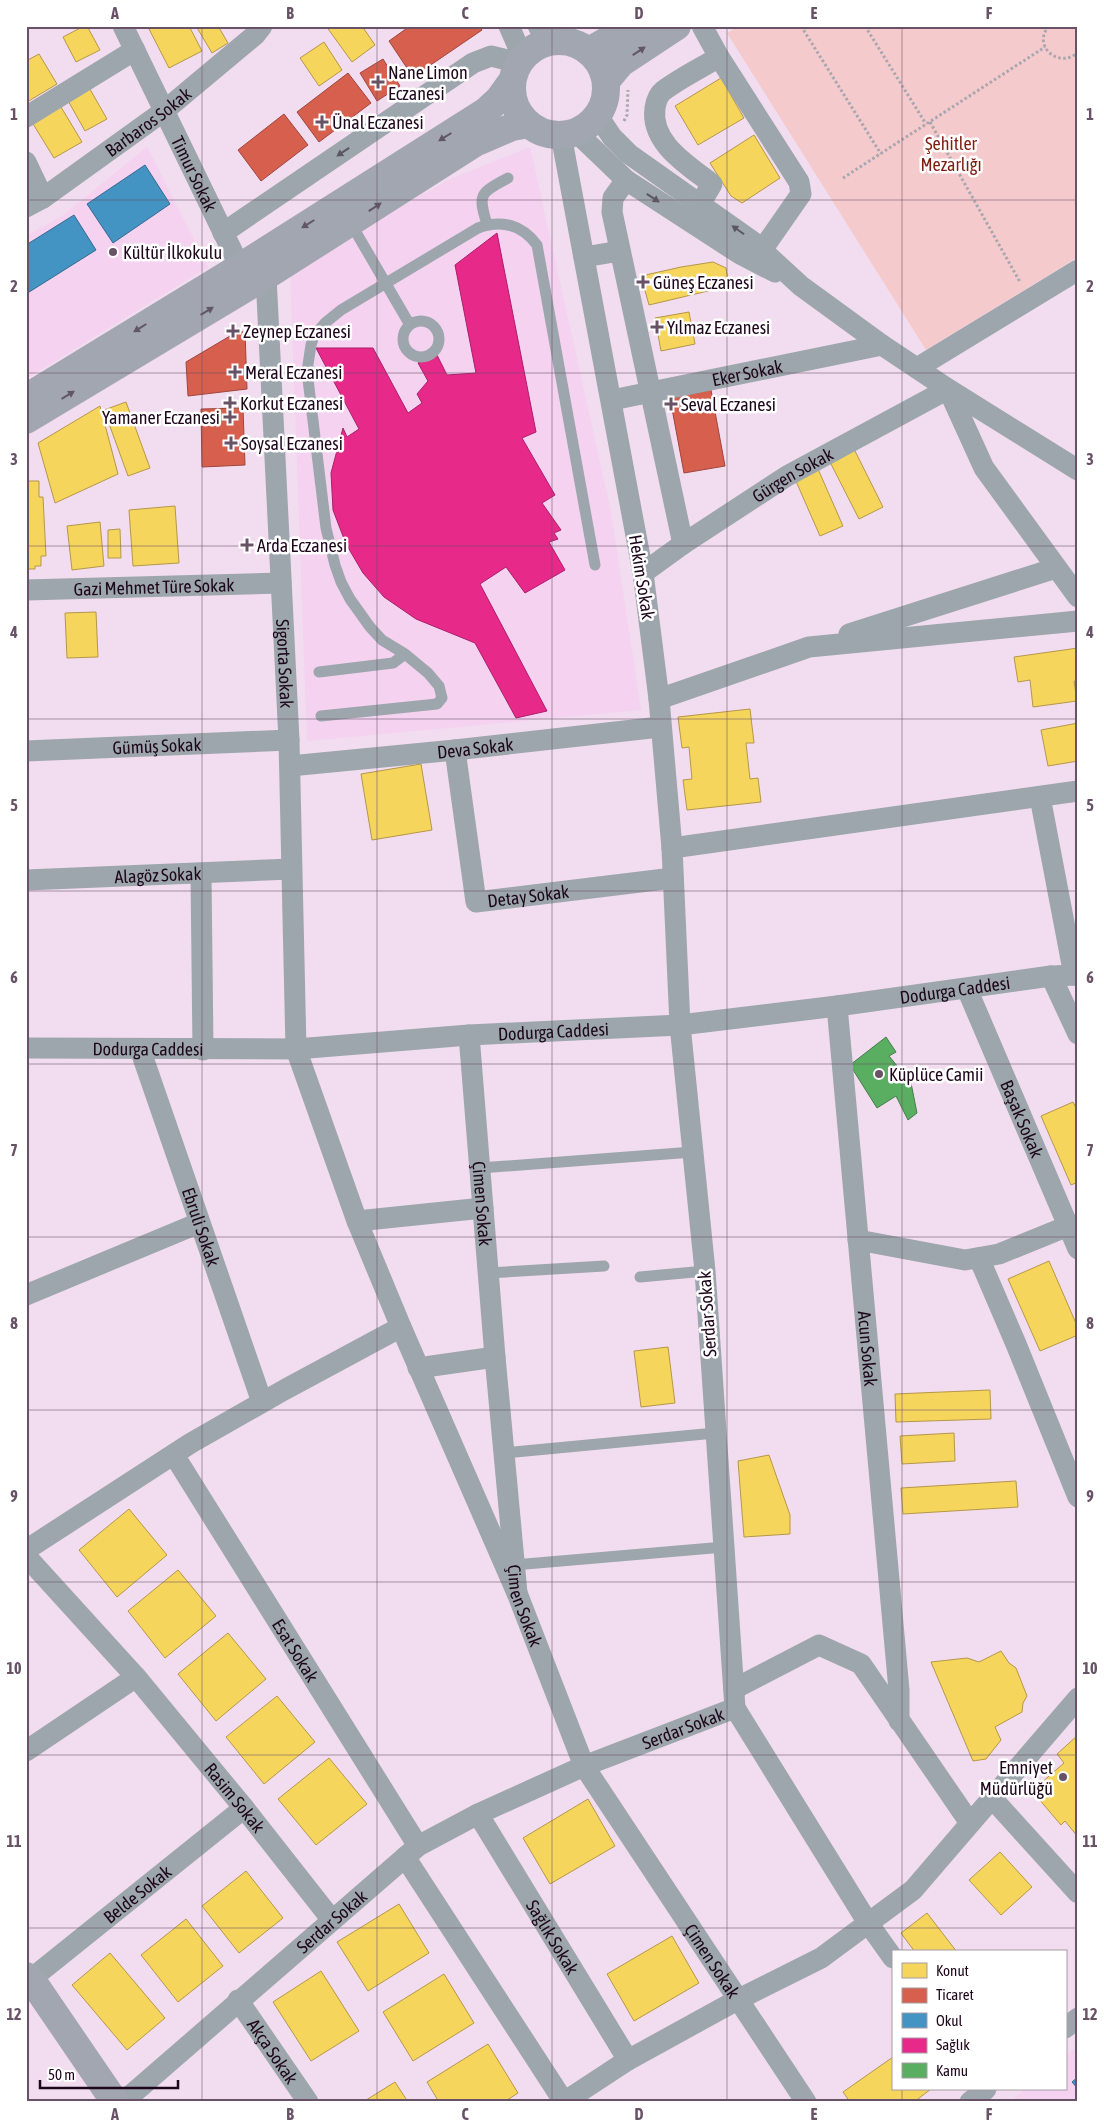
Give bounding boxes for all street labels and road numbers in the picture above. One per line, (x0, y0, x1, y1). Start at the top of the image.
street label: Barbaros Sokak (101, 83, 195, 161)
street label: Timur Sokak (167, 132, 222, 215)
street label: Eker Sokak (710, 355, 784, 390)
street label: Gürgen Sokak (748, 443, 836, 507)
street label: Hekim Sokak (625, 533, 659, 621)
street label: Gazi Mehmet Türe Sokak (73, 574, 235, 599)
street label: Sigorta Sokak (273, 619, 298, 709)
street label: Gümüş Sokak (112, 733, 202, 758)
street label: Deva Sokak (436, 733, 514, 762)
street label: Alagöz Sokak (114, 862, 202, 887)
street label: Detay Sokak (486, 880, 570, 911)
street label: Dodurga Caddesi (898, 971, 1011, 1008)
street label: Dodurga Caddesi (497, 1018, 609, 1044)
street label: Dodurga Caddesi (92, 1038, 204, 1059)
street label: Başak Sokak (997, 1077, 1048, 1161)
street label: Çimen Sokak (469, 1160, 496, 1247)
street label: Ebruli Sokak (178, 1185, 225, 1269)
street label: Serdar Sokak (694, 1270, 720, 1358)
street label: Acun Sokak (854, 1310, 882, 1387)
street label: Çimen Sokak (504, 1564, 547, 1649)
street label: Esat Sokak (268, 1615, 323, 1686)
street label: Serdar Sokak (639, 1703, 727, 1753)
street label: Rasim Sokak (201, 1758, 270, 1837)
street label: Belde Sokak (99, 1860, 175, 1927)
street label: Serdar Sokak (292, 1885, 371, 1957)
street label: Sağlık Sokak (522, 1896, 584, 1978)
street label: Çimen Sokak (681, 1920, 745, 2002)
street label: Akça Sokak (243, 2015, 303, 2088)

